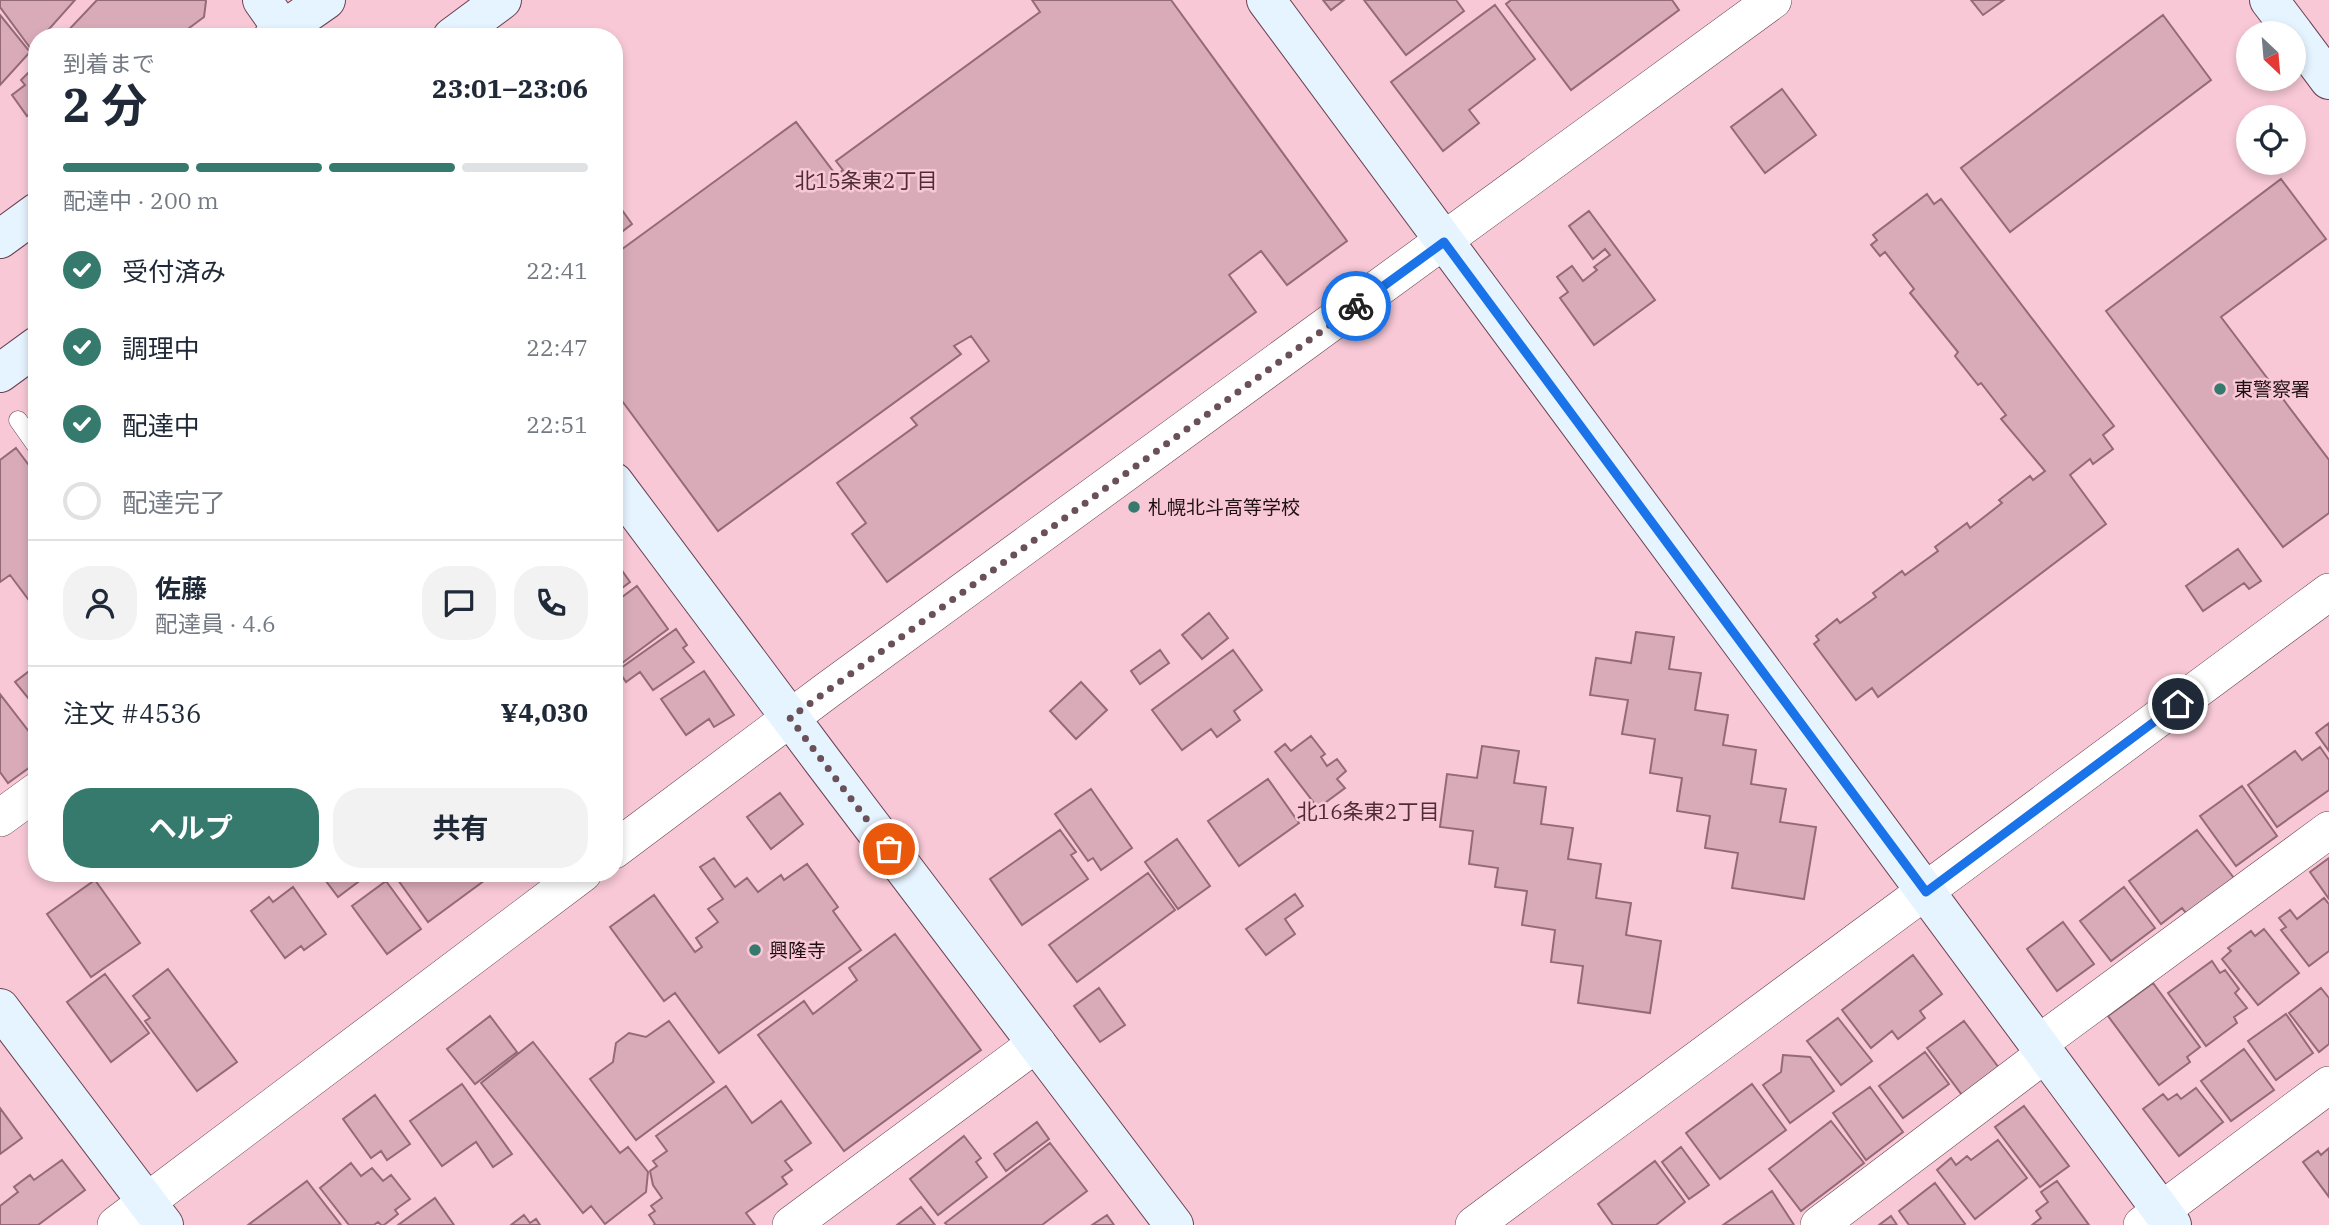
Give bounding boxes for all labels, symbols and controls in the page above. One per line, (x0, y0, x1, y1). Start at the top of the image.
north arrow (2236, 21, 2306, 91)
map controls (2236, 21, 2306, 175)
text: 到着まで (63, 48, 155, 78)
text: 23:01–23:06 (432, 71, 588, 105)
text: 2 分 (63, 75, 147, 135)
button: locate (2236, 105, 2306, 175)
district label: 北15条東2丁目 (795, 166, 937, 194)
text: 配達中 · 200 m (63, 185, 219, 215)
icon: check (63, 251, 101, 289)
text: 受付済み (122, 254, 226, 288)
text: 22:41 (526, 255, 588, 285)
courier (1321, 271, 1391, 341)
icon: bike (1337, 287, 1375, 325)
icon: check (63, 328, 101, 366)
text: 調理中 (122, 331, 200, 365)
text: 22:47 (526, 332, 588, 362)
place label: 東警察署 (2234, 377, 2310, 401)
marker: 東警察署 (2212, 381, 2228, 397)
icon: check (63, 405, 101, 443)
text: 配達中 (122, 408, 200, 442)
text: 22:51 (526, 409, 588, 439)
text: 配達完了 (122, 485, 226, 519)
place label: 札幌北斗高等学校 (1148, 495, 1300, 519)
marker: 札幌北斗高等学校 (1126, 499, 1142, 515)
button: person (63, 566, 137, 640)
button: chat (422, 566, 496, 640)
button: phone (514, 566, 588, 640)
text: 佐藤 (155, 571, 207, 605)
text: 配達員 · 4.6 (155, 608, 276, 638)
pin (2148, 674, 2208, 734)
icon: home (2159, 685, 2197, 723)
text: ¥4,030 (501, 695, 588, 729)
text: 注文 #4536 (63, 696, 202, 730)
button: ヘルプ (63, 788, 319, 868)
button: 共有 (333, 788, 588, 868)
district label: 北16条東2丁目 (1297, 797, 1439, 825)
pin (859, 819, 919, 879)
icon: bag (870, 830, 908, 868)
place label: 興隆寺 (769, 938, 826, 962)
marker: 興隆寺 (747, 942, 763, 958)

